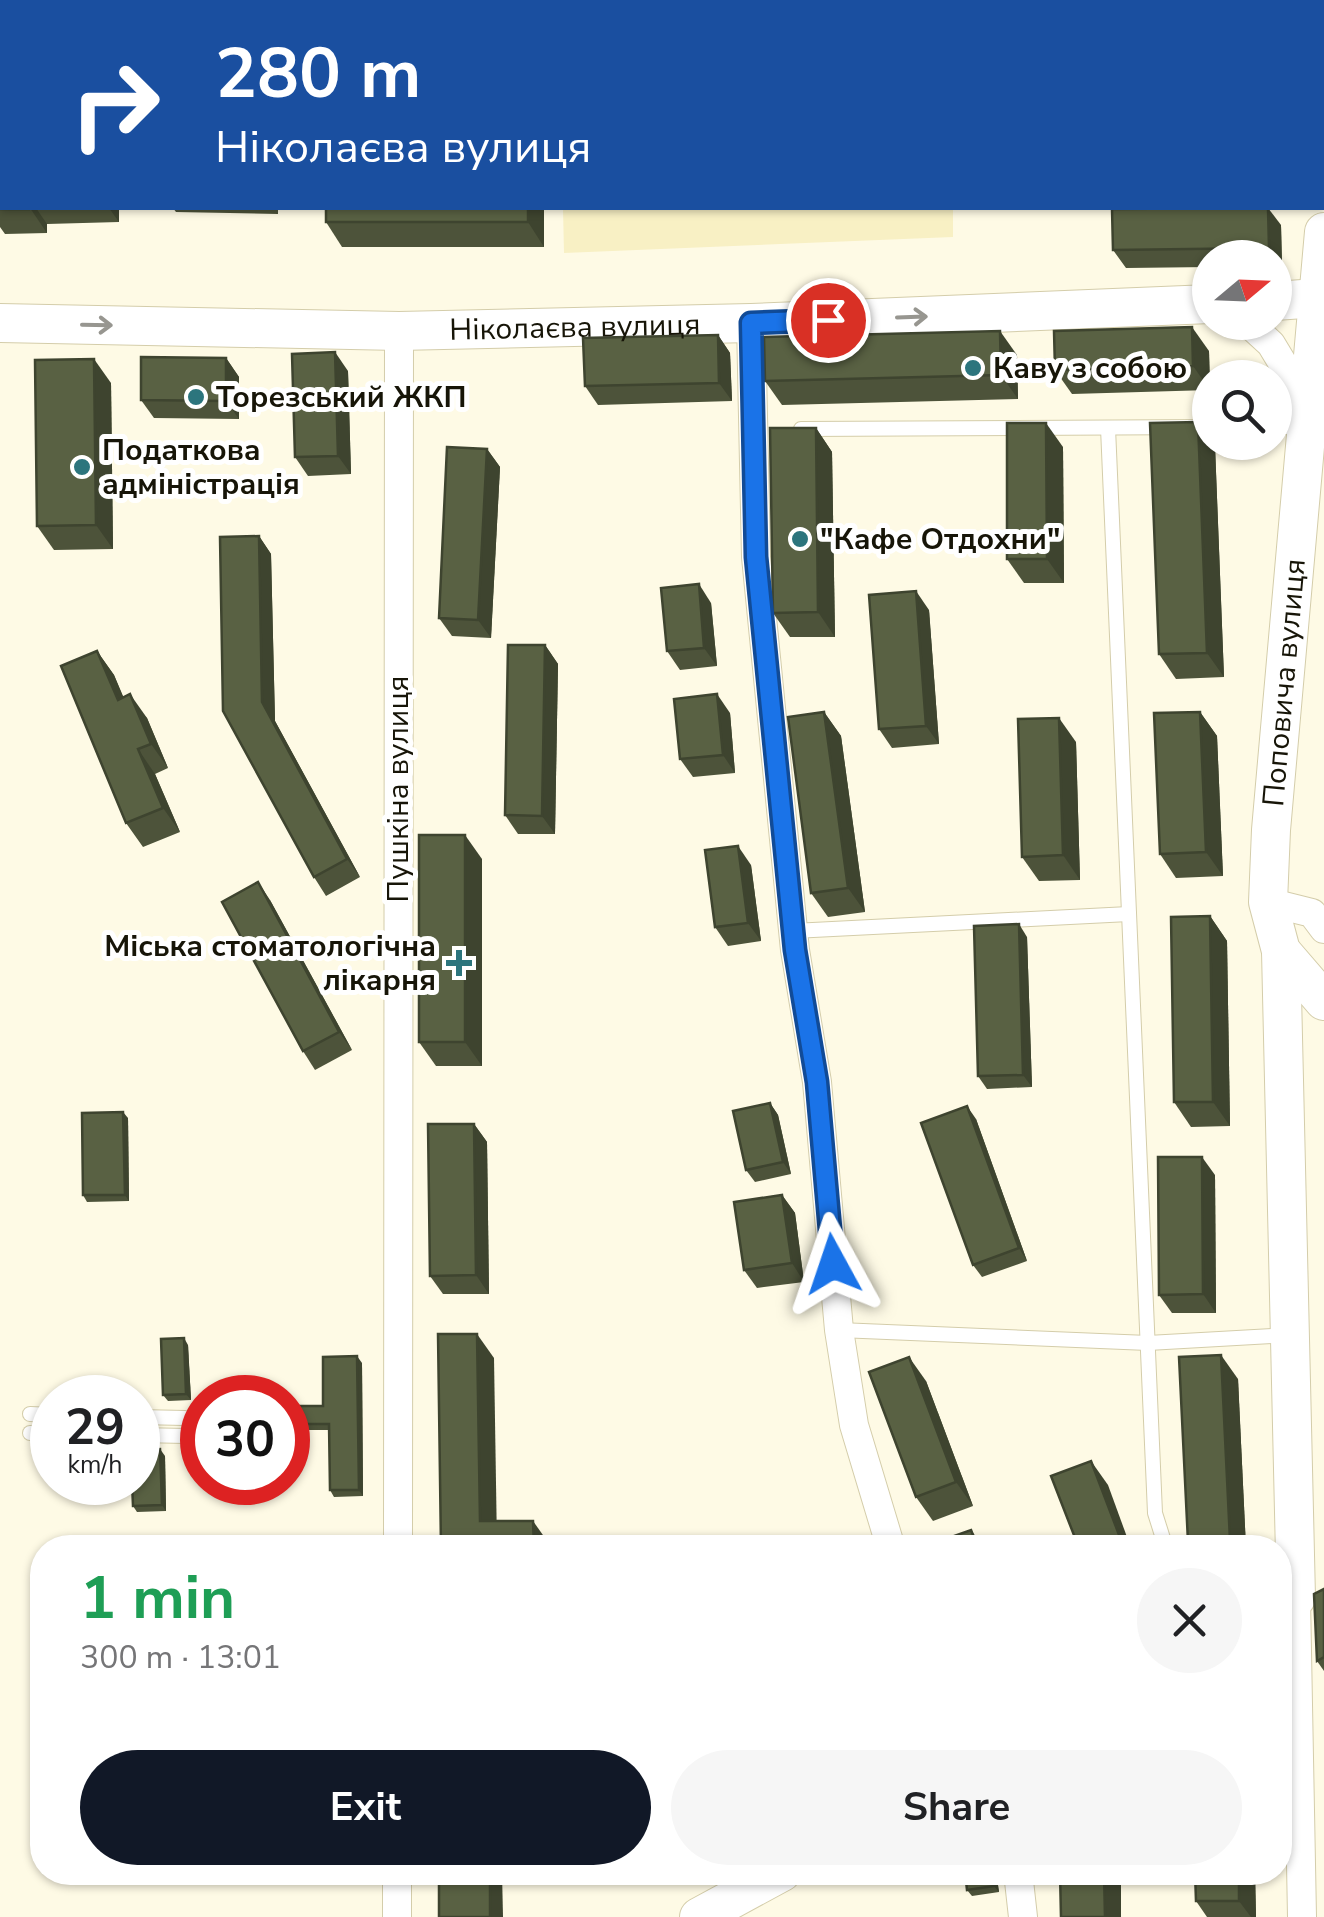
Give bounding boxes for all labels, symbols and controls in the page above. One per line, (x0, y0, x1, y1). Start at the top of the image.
text: 280 m (215, 26, 421, 122)
icon: right (50, 40, 180, 170)
text: Ніколаєва вулиця (215, 117, 592, 178)
north arrow (1192, 240, 1292, 340)
map controls (1192, 240, 1292, 460)
pin (786, 278, 871, 363)
icon: arrive (801, 293, 856, 348)
street label: Ніколаєва вулиця (449, 304, 701, 351)
one-way arrow (896, 307, 928, 326)
one-way arrow (81, 316, 113, 335)
place label: Каву з собою (993, 348, 1187, 389)
marker: Каву з собою (962, 357, 984, 379)
button: search (1192, 360, 1292, 460)
place label: Торезський ЖКП (216, 377, 467, 418)
marker: Торезський ЖКП (185, 386, 207, 408)
place label: Податкова адміністрація (102, 430, 300, 505)
marker: Податкова адміністрація (71, 456, 93, 478)
place label: "Кафе Отдохни" (820, 519, 1060, 560)
marker: "Кафе Отдохни" (789, 528, 811, 550)
street label: Поповича вулиця (1253, 557, 1316, 808)
street label: Пушкіна вулиця (378, 676, 419, 902)
place label: Міська стоматологічна лікарня (104, 926, 436, 1001)
marker: Міська стоматологічна лікарня (446, 950, 472, 976)
position arrow (781, 1212, 885, 1316)
speed limit sign: 30 (180, 1375, 310, 1505)
text: 29 (65, 1393, 125, 1462)
text: km/h (67, 1448, 123, 1482)
text: 1 min (80, 1557, 235, 1639)
button: close (1137, 1568, 1242, 1673)
text: 300 m · 13:01 (80, 1636, 281, 1679)
button: Exit (80, 1750, 651, 1865)
button: Share (671, 1750, 1242, 1865)

